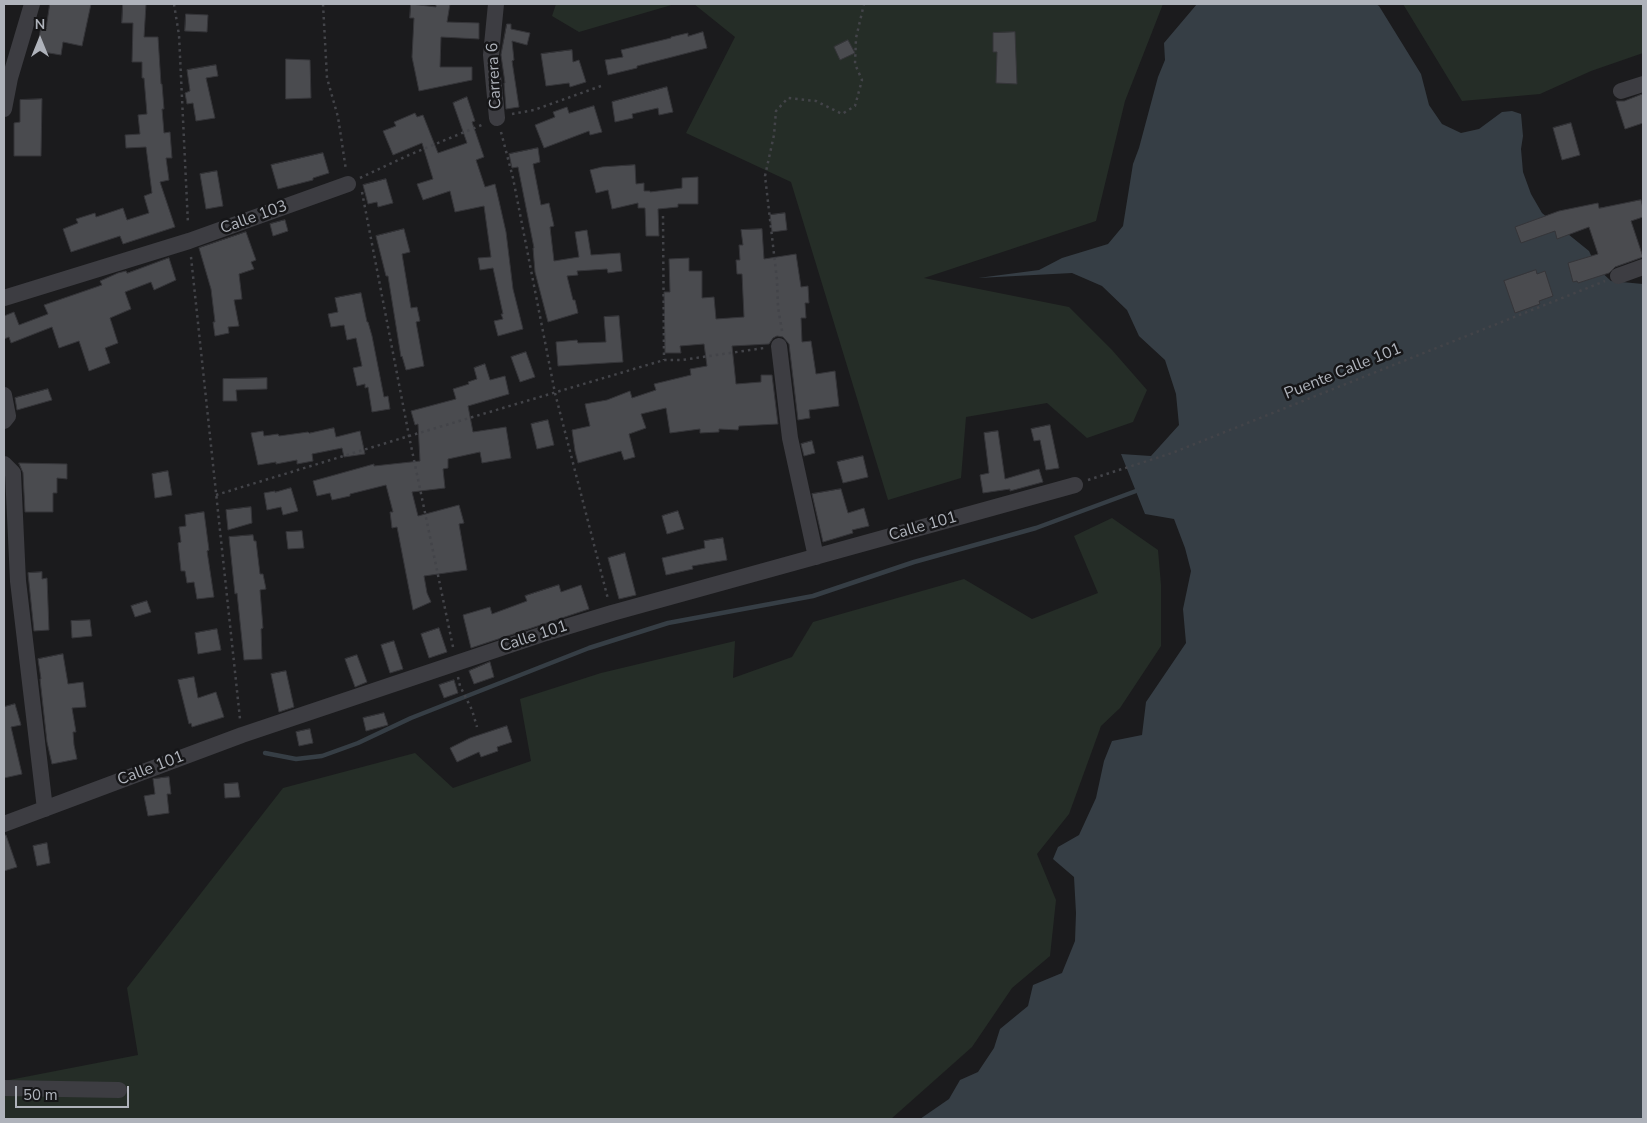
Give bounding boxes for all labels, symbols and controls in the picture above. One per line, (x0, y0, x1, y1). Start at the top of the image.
north arrow (15, 15, 65, 65)
text: N (35, 15, 45, 34)
street label: Carrera 6 (484, 42, 506, 110)
street label: Calle 103 (218, 197, 290, 239)
street label: Puente Calle 101 (1282, 340, 1404, 404)
street label: Calle 101 (887, 508, 959, 546)
street label: Calle 101 (498, 617, 570, 657)
street label: Calle 101 (115, 748, 187, 790)
scale bar (18, 1076, 131, 1108)
text: 50 m (23, 1085, 58, 1105)

